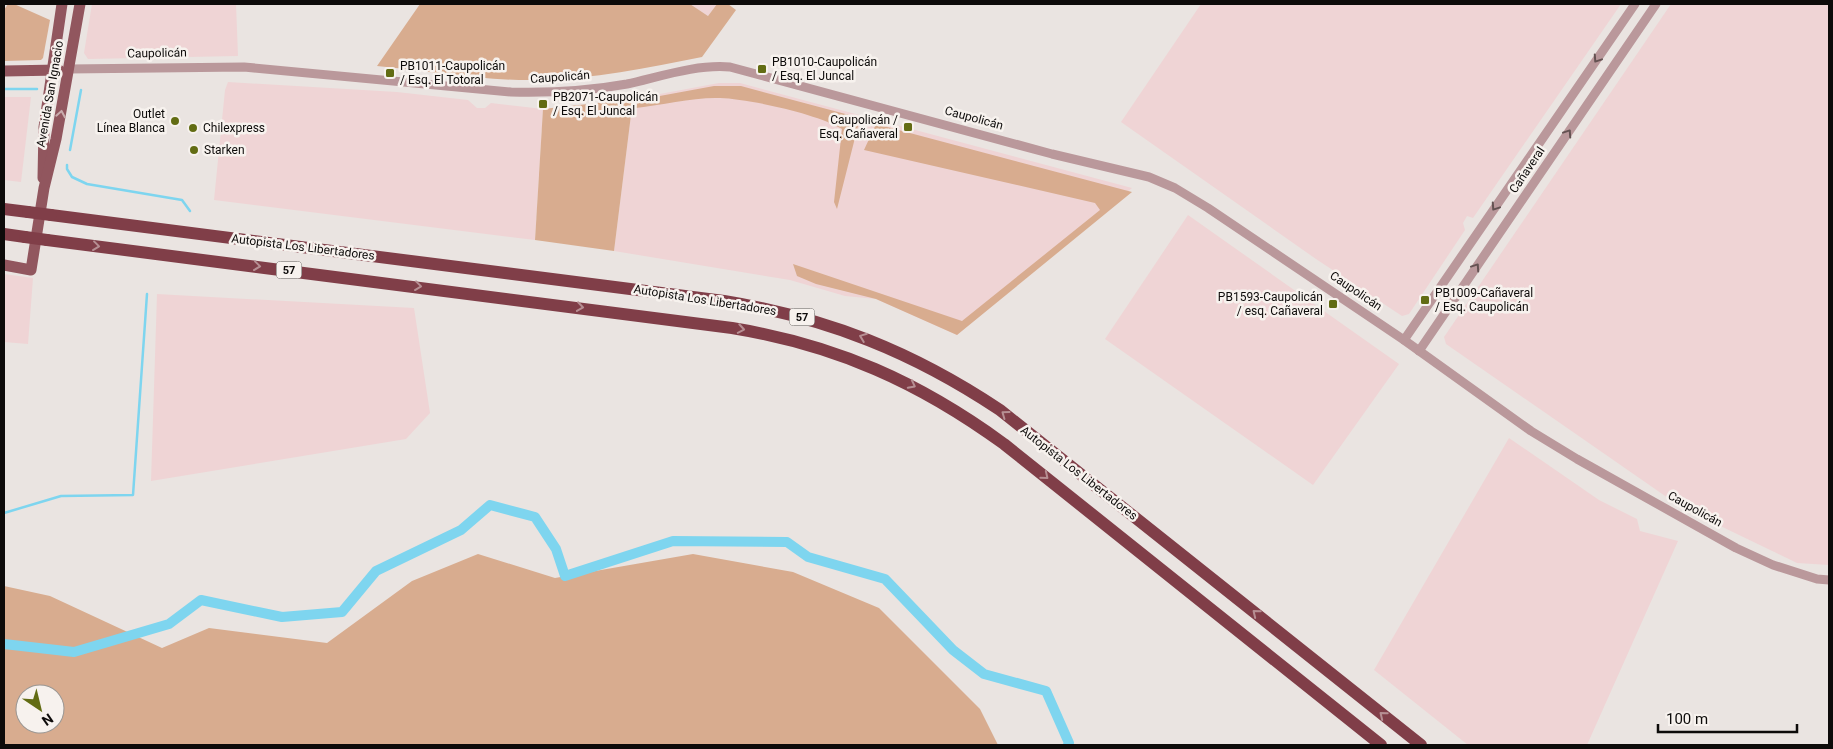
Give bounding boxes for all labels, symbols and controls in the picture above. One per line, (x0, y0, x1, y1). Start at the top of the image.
street label: Avenida San Ignacio (34, 39, 66, 148)
street label: Caupolicán (127, 45, 187, 61)
one-way arrow (1594, 53, 1603, 63)
place label: PB1010-Caupolicán / Esq. El Juncal (772, 55, 877, 83)
place label: PB1011-Caupolicán / Esq. El Totoral (400, 59, 505, 87)
marker: PB1010-Caupolicán / Esq. El Juncal (756, 63, 768, 75)
marker: PB1011-Caupolicán / Esq. El Totoral (384, 67, 396, 79)
street label: Caupolicán (530, 68, 590, 86)
place label: PB2071-Caupolicán / Esq. El Juncal (553, 90, 658, 118)
marker: PB2071-Caupolicán / Esq. El Juncal (537, 98, 549, 110)
street label: Caupolicán (943, 103, 1005, 133)
place label: Outlet Línea Blanca (97, 107, 165, 135)
one-way arrow (55, 110, 65, 119)
place label: Caupolicán / Esq. Cañaveral (819, 113, 898, 141)
marker: Outlet Línea Blanca (169, 115, 181, 127)
place label: Chilexpress (203, 121, 265, 135)
marker: Caupolicán / Esq. Cañaveral (902, 121, 914, 133)
marker: Chilexpress (187, 122, 199, 134)
one-way arrow (1562, 129, 1571, 139)
place label: Starken (204, 143, 245, 157)
marker: Starken (188, 144, 200, 156)
street label: Cañaveral (1506, 144, 1548, 196)
one-way arrow (1492, 202, 1501, 211)
street label: Autopista Los Libertadores (231, 231, 375, 263)
one-way arrow (92, 240, 100, 251)
one-way arrow (253, 260, 261, 271)
road number: 57 (276, 262, 302, 278)
one-way arrow (1470, 263, 1479, 273)
street label: Caupolicán (1327, 268, 1385, 314)
one-way arrow (414, 281, 422, 291)
street label: Autopista Los Libertadores (633, 282, 777, 318)
place label: PB1009-Cañaveral / Esq. Caupolicán (1435, 286, 1533, 314)
place label: PB1593-Caupolicán / esq. Cañaveral (1218, 290, 1323, 318)
marker: PB1009-Cañaveral / Esq. Caupolicán (1419, 294, 1431, 306)
marker: PB1593-Caupolicán / esq. Cañaveral (1327, 298, 1339, 310)
one-way arrow (576, 301, 584, 312)
road number: 57 (790, 308, 814, 326)
one-way arrow (737, 324, 745, 334)
one-way arrow (859, 332, 868, 343)
one-way arrow (906, 379, 915, 389)
one-way arrow (1001, 411, 1011, 420)
street label: Autopista Los Libertadores (1018, 423, 1140, 523)
one-way arrow (1039, 471, 1048, 479)
street label: Caupolicán (1665, 488, 1725, 530)
one-way arrow (1252, 610, 1262, 619)
north arrow (15, 684, 65, 734)
scale bar (1658, 702, 1797, 734)
text: N (39, 710, 56, 729)
text: 100 m (1666, 710, 1708, 728)
one-way arrow (1379, 711, 1388, 720)

